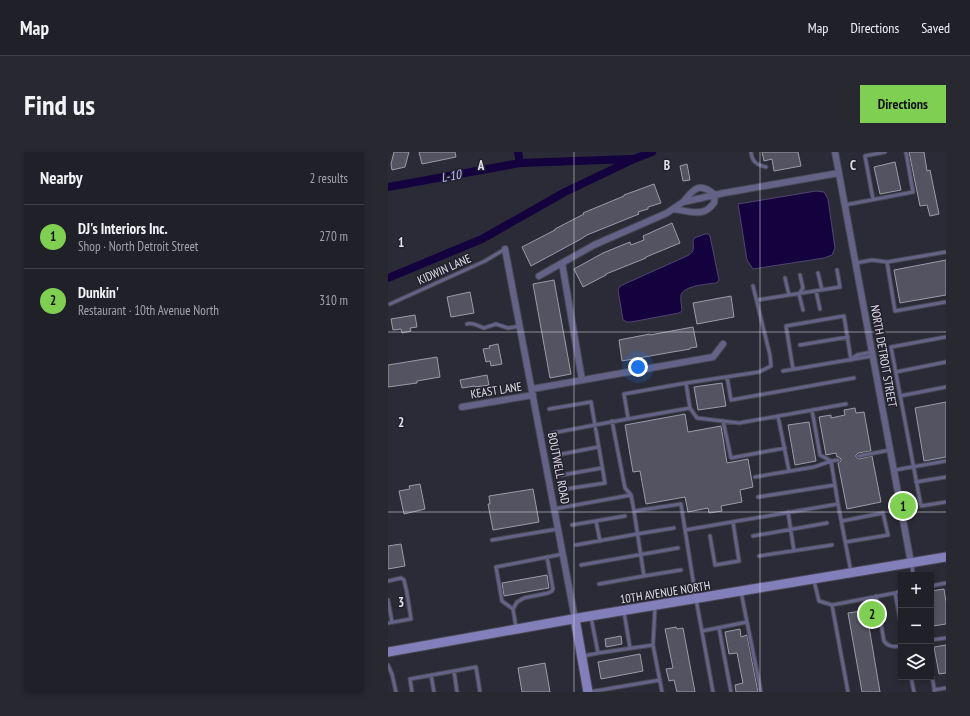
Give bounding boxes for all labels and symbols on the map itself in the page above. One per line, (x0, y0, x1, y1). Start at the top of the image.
text: A (477, 157, 485, 174)
text: B (664, 157, 670, 174)
text: C (850, 157, 856, 174)
water label: L-10 (440, 166, 464, 186)
text: 1 (398, 234, 404, 251)
street label: KIDWIN LANE (415, 251, 473, 287)
street label: NORTH DETROIT STREET (868, 304, 900, 409)
your location (628, 357, 648, 377)
street label: KEAST LANE (469, 379, 523, 401)
text: 2 (398, 414, 404, 431)
street label: BOUTWELL ROAD (545, 431, 573, 505)
pin: 1 (890, 491, 916, 521)
street label: 10TH AVENUE NORTH (619, 577, 711, 607)
text: 3 (398, 594, 404, 611)
pin: 2 (859, 599, 885, 629)

